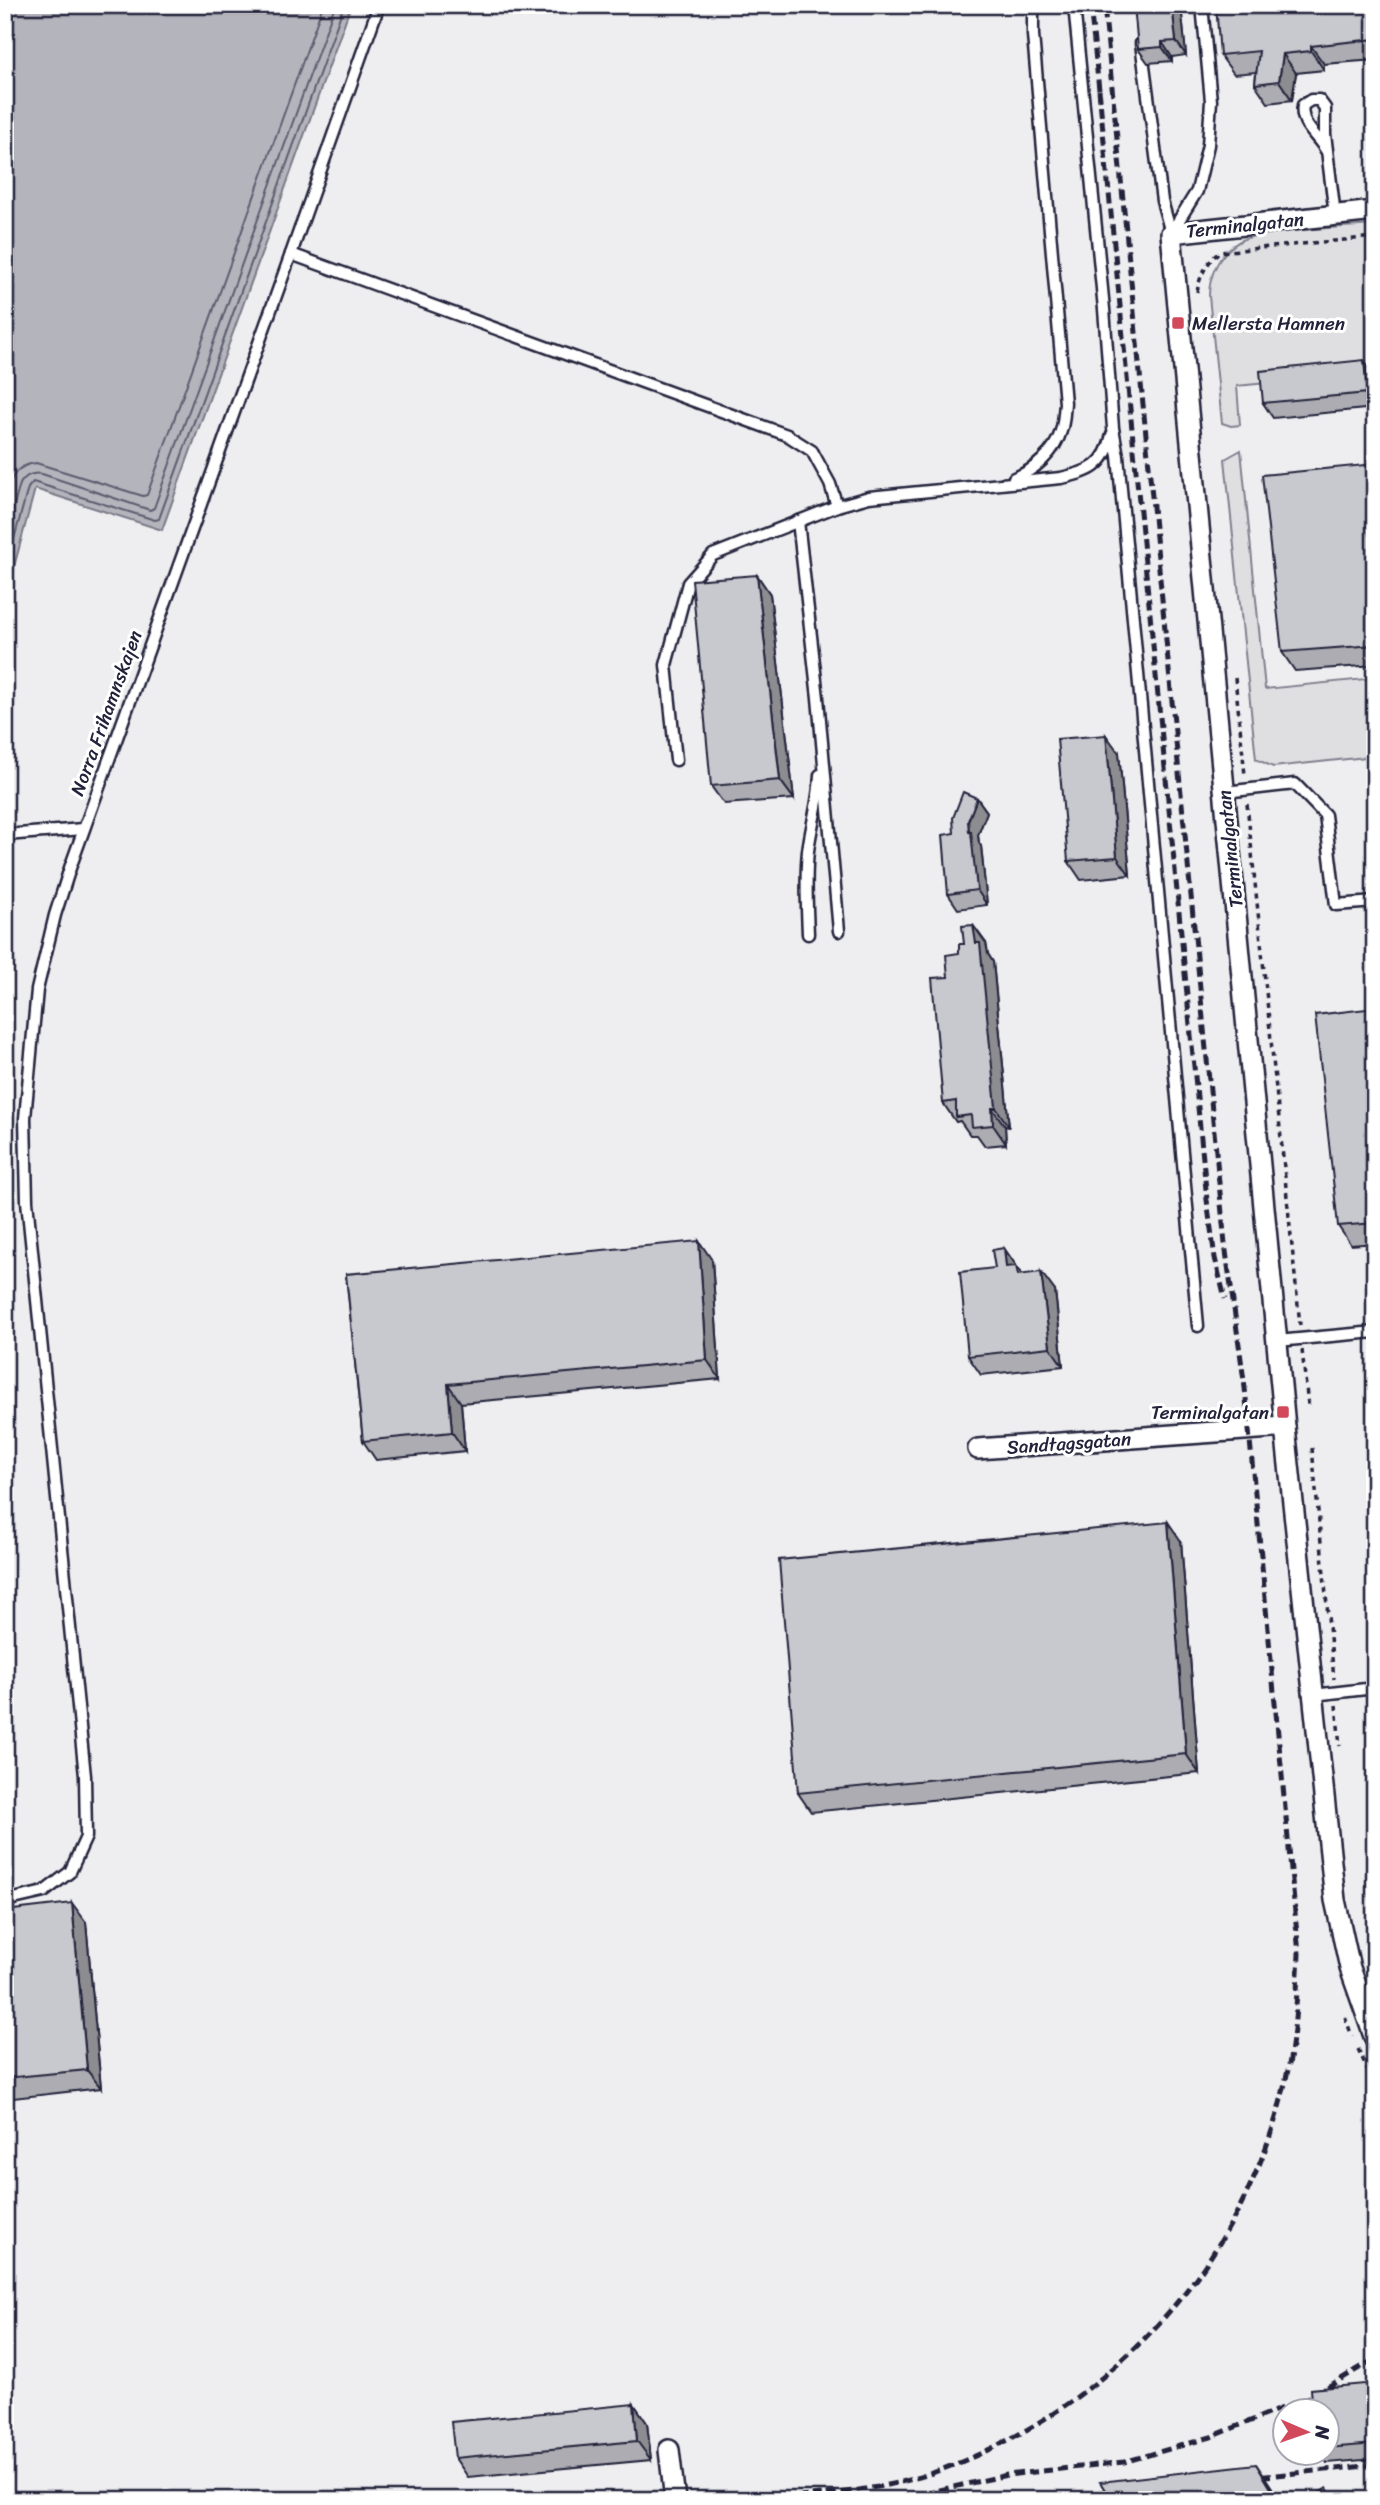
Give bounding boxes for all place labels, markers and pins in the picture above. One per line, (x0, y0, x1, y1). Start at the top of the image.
place label: Mellersta Hamnen (1192, 307, 1345, 340)
marker: Mellersta Hamnen (1170, 315, 1186, 331)
place label: Terminalgatan (1151, 1396, 1269, 1429)
marker: Terminalgatan (1275, 1404, 1291, 1420)

